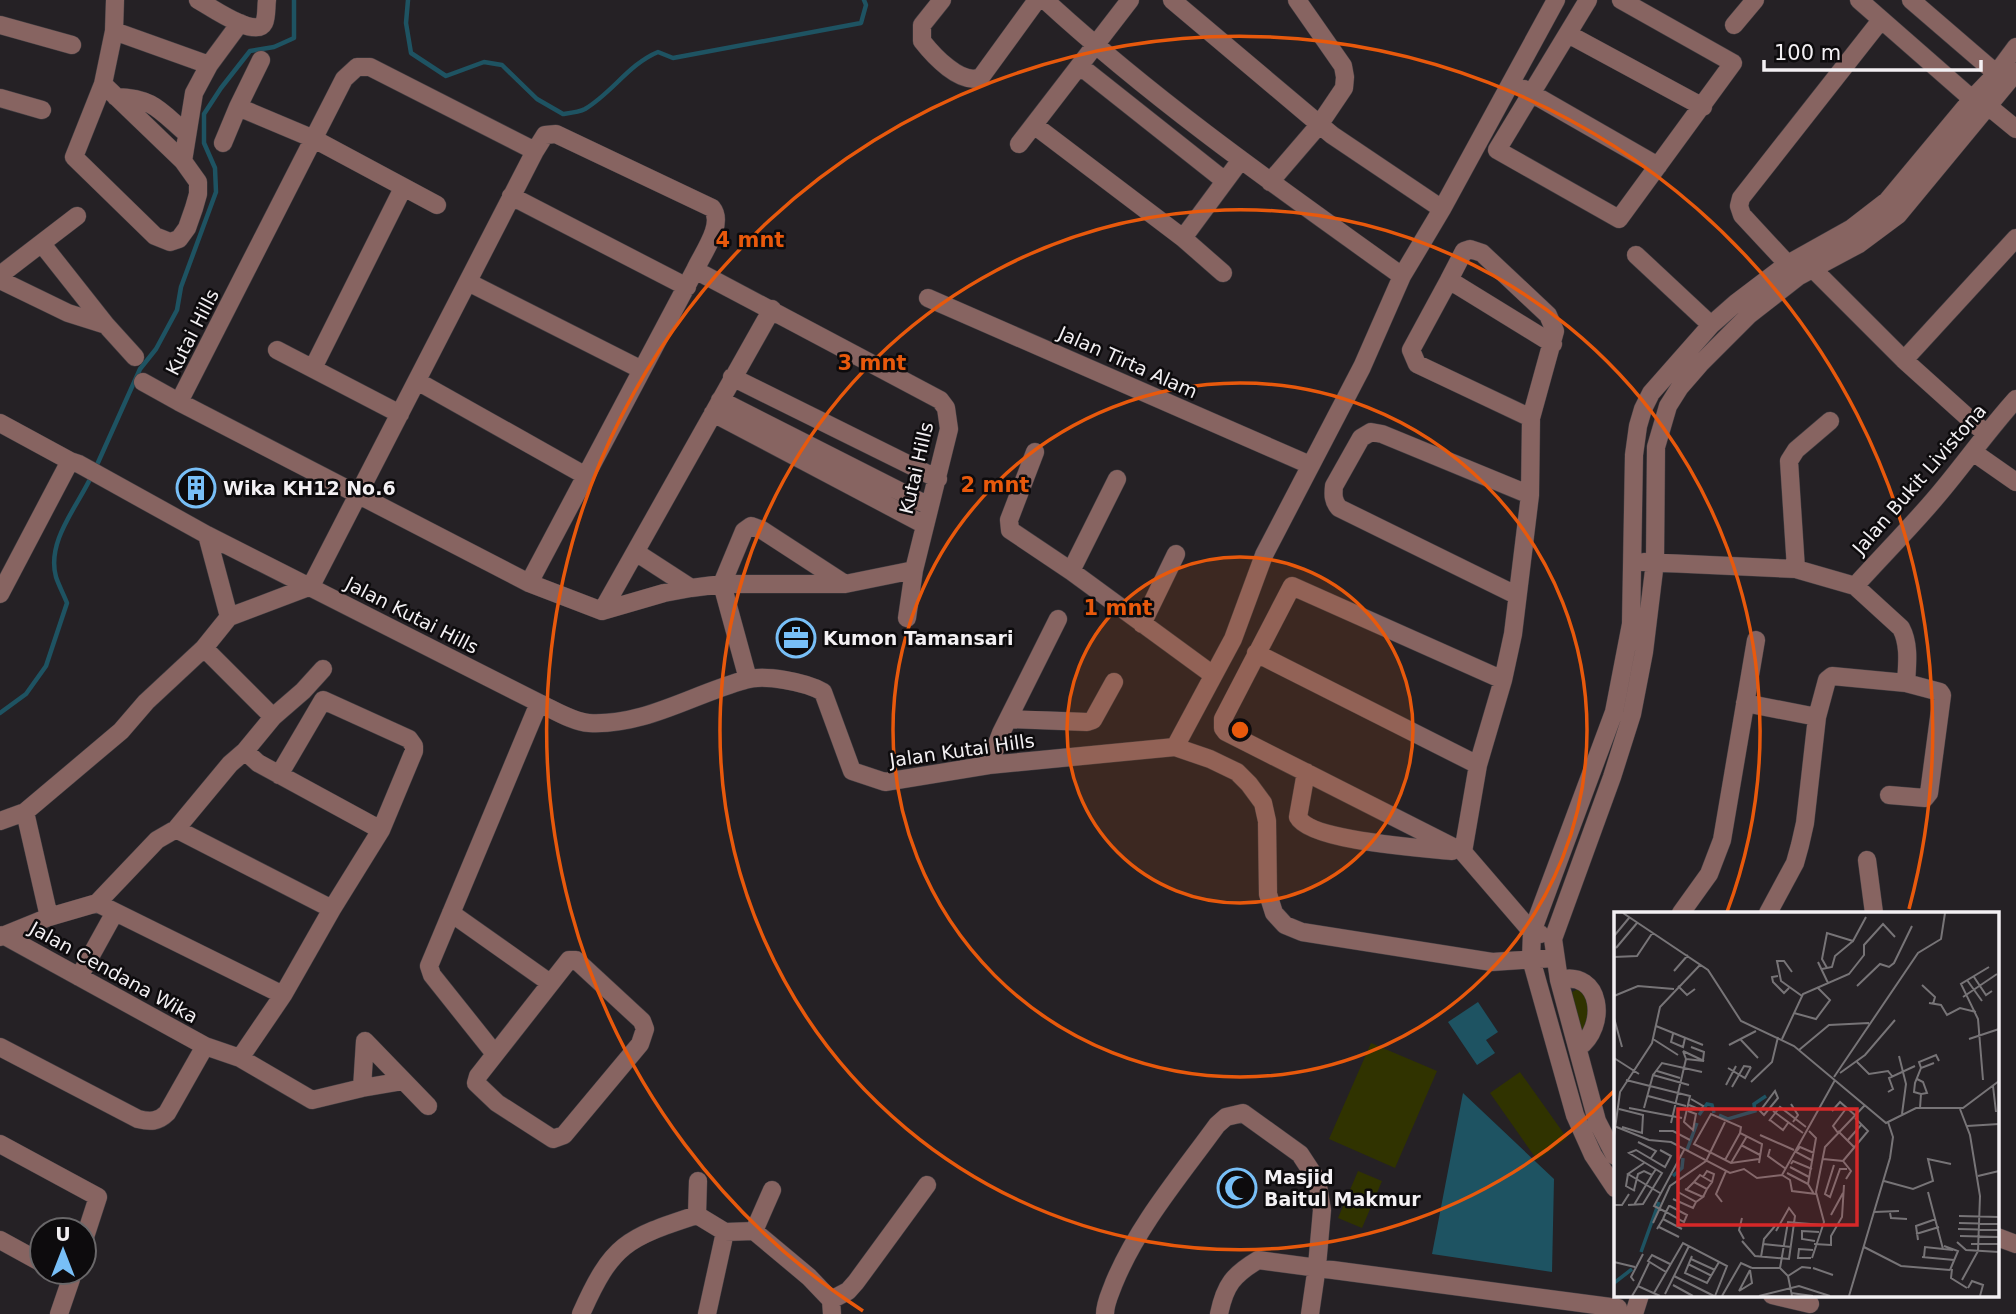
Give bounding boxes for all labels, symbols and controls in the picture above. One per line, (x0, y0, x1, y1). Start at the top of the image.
scale bar (1764, 28, 1981, 72)
text: 100 m (1774, 41, 1841, 65)
text: 4 mnt (716, 228, 784, 252)
street label: Kutai Hills (161, 285, 223, 379)
street label: Jalan Tirta Alam (1054, 321, 1201, 403)
text: 3 mnt (838, 351, 906, 375)
street label: Jalan Bukit Livistona (1847, 399, 1990, 559)
street label: Kutai Hills (895, 420, 937, 516)
building icon: Wika KH12 No.6 (175, 467, 217, 509)
text: 2 mnt (961, 473, 1029, 497)
place label: Wika KH12 No.6 (223, 477, 396, 499)
street label: Jalan Kutai Hills (341, 572, 482, 658)
text: 1 mnt (1084, 596, 1152, 620)
office icon: Kumon Tamansari (775, 617, 817, 659)
place label: Kumon Tamansari (823, 627, 1013, 649)
centre of rings (1228, 718, 1252, 742)
street label: Jalan Kutai Hills (887, 729, 1036, 771)
inset map (1614, 912, 1998, 1296)
street label: Jalan Cendana Wika (25, 916, 202, 1027)
place label: Masjid Baitul Makmur (1264, 1166, 1421, 1210)
mosque icon: Masjid Baitul Makmur (1216, 1167, 1258, 1209)
north arrow (28, 1216, 98, 1286)
text: U (55, 1223, 71, 1245)

